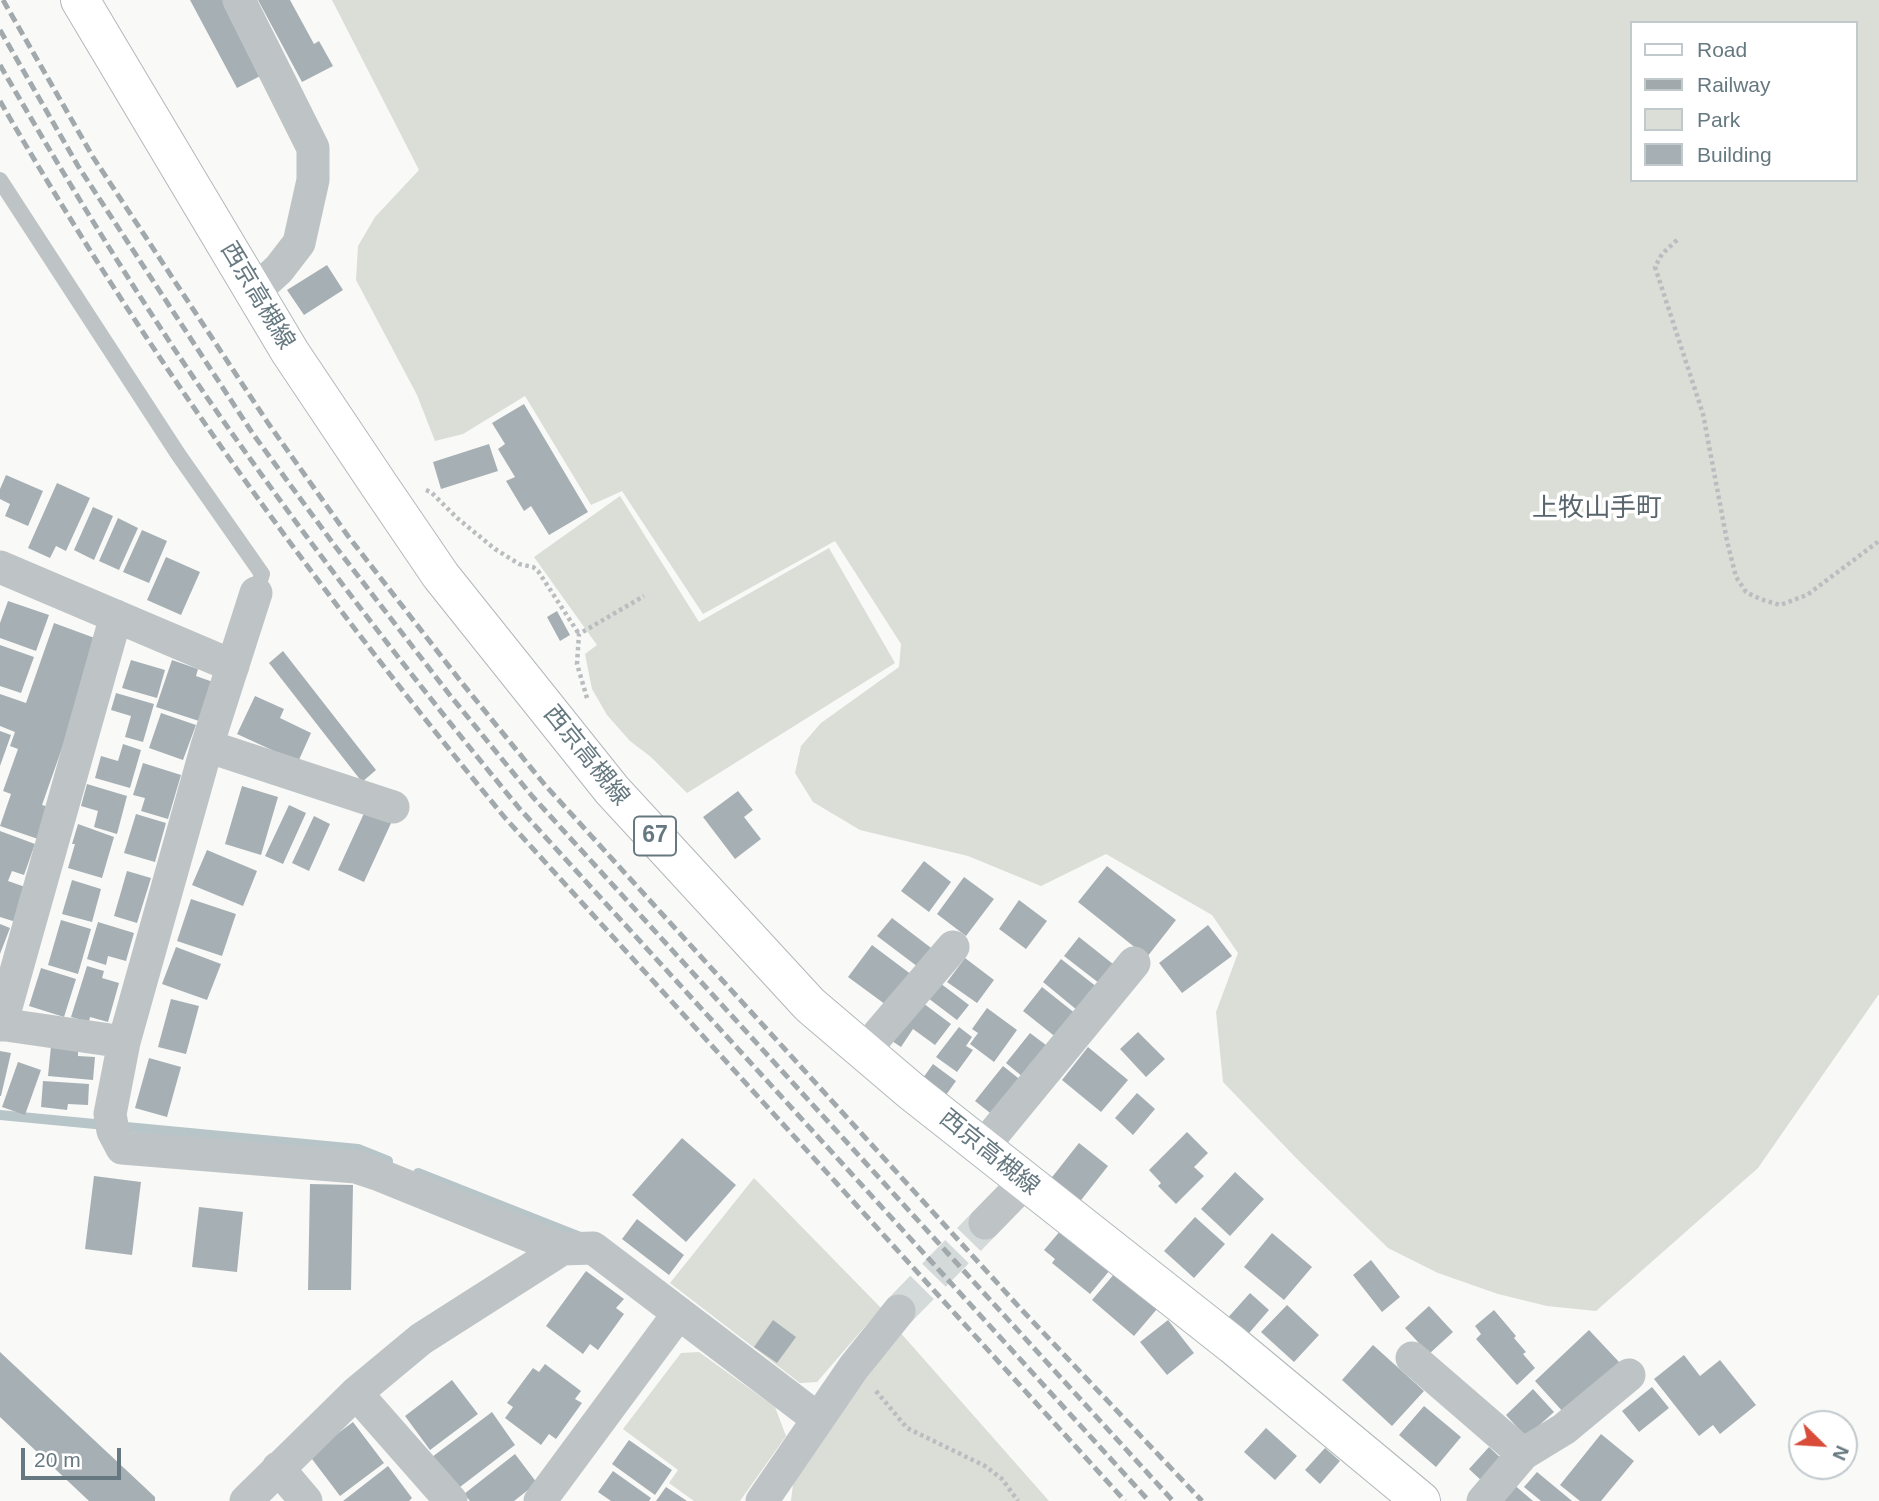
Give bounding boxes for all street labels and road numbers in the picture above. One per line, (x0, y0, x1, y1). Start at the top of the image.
street label: 西京高槻線 (214, 237, 300, 355)
street label: 西京高槻線 (537, 700, 635, 812)
road number: 67 (634, 816, 676, 856)
street label: 西京高槻線 (933, 1104, 1045, 1202)

